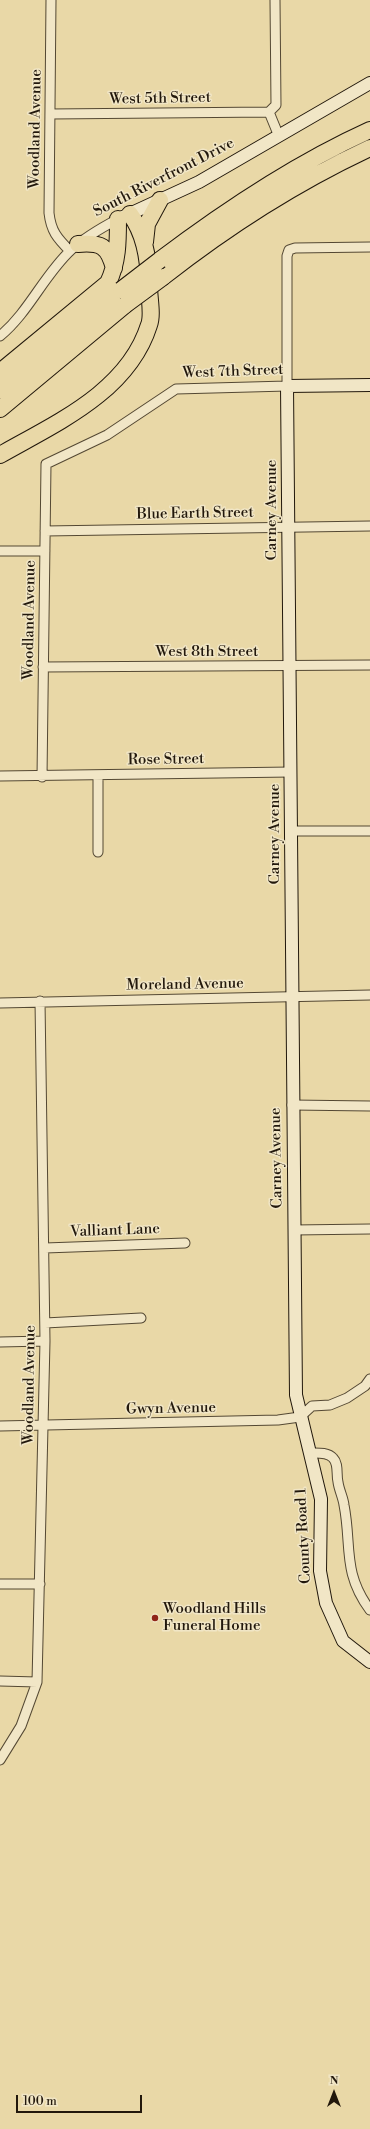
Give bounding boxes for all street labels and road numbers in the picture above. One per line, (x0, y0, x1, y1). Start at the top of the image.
street label: Woodland Avenue (26, 69, 46, 189)
street label: West 5th Street (109, 89, 211, 109)
street label: South Riverfront Drive (91, 135, 237, 221)
street label: West 7th Street (182, 361, 284, 383)
street label: Carney Avenue (263, 460, 281, 560)
street label: Blue Earth Street (136, 504, 254, 524)
street label: Woodland Avenue (20, 560, 40, 680)
street label: West 8th Street (156, 643, 258, 661)
street label: Rose Street (128, 750, 204, 770)
street label: Carney Avenue (266, 784, 284, 884)
street label: Moreland Avenue (126, 975, 244, 995)
street label: Carney Avenue (267, 1107, 287, 1209)
street label: Valliant Lane (70, 1220, 160, 1242)
street label: Woodland Avenue (20, 1325, 40, 1445)
street label: Gwyn Avenue (126, 1399, 216, 1419)
street label: County Road 1 (292, 1487, 316, 1585)

